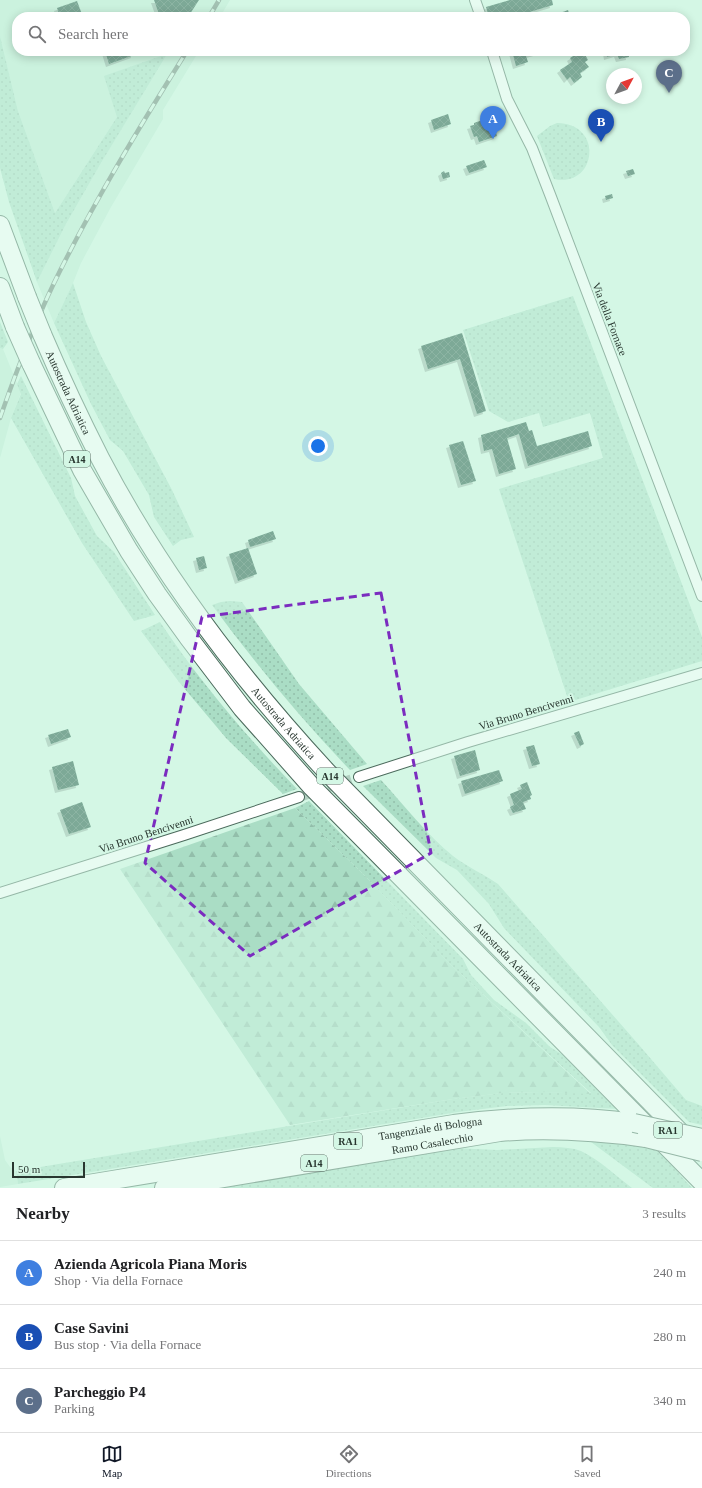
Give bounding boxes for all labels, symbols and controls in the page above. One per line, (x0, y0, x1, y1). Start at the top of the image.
search box (12, 12, 690, 56)
icon: search (26, 23, 48, 45)
text: Search here (58, 26, 128, 42)
pin: C (656, 60, 682, 93)
north arrow (606, 68, 642, 104)
pin: A (480, 106, 506, 139)
pin: B (588, 109, 614, 142)
street label: Via della Fornace (591, 281, 630, 357)
street label: Autostrada Adriatica (44, 348, 93, 436)
your location (308, 436, 328, 456)
road number: A14 (64, 451, 90, 467)
street label: Autostrada Adriatica (249, 684, 318, 762)
street label: Via Bruno Bencivenni (477, 692, 575, 732)
road number: A14 (317, 768, 343, 784)
street label: Via Bruno Bencivenni (97, 813, 195, 855)
street label: Autostrada Adriatica (472, 920, 544, 993)
street label: Tangenziale di Bologna (378, 1115, 483, 1142)
road number: RA1 (654, 1122, 682, 1138)
street label: Ramo Casalecchio (391, 1131, 474, 1156)
road number: RA1 (334, 1133, 362, 1149)
road number: A14 (301, 1155, 327, 1171)
scale bar (12, 1160, 85, 1179)
text: 50 m (18, 1163, 40, 1175)
text: Nearby (16, 1204, 70, 1223)
text: 3 results (642, 1206, 686, 1221)
text: Azienda Agricola Piana Moris (54, 1256, 247, 1272)
text: A (24, 1265, 34, 1280)
text: 240 m (653, 1265, 686, 1280)
text: Shop · Via della Fornace (54, 1273, 183, 1288)
text: Case Savini (54, 1320, 129, 1336)
text: B (25, 1329, 33, 1344)
text: 280 m (653, 1329, 686, 1344)
text: Bus stop · Via della Fornace (54, 1337, 201, 1352)
text: Parcheggio P4 (54, 1384, 146, 1400)
text: C (24, 1393, 34, 1408)
text: 340 m (653, 1393, 686, 1408)
text: Parking (54, 1401, 94, 1416)
tab: Map (101, 1443, 123, 1479)
tab: Directions (326, 1443, 371, 1479)
tab: Saved (574, 1443, 601, 1479)

